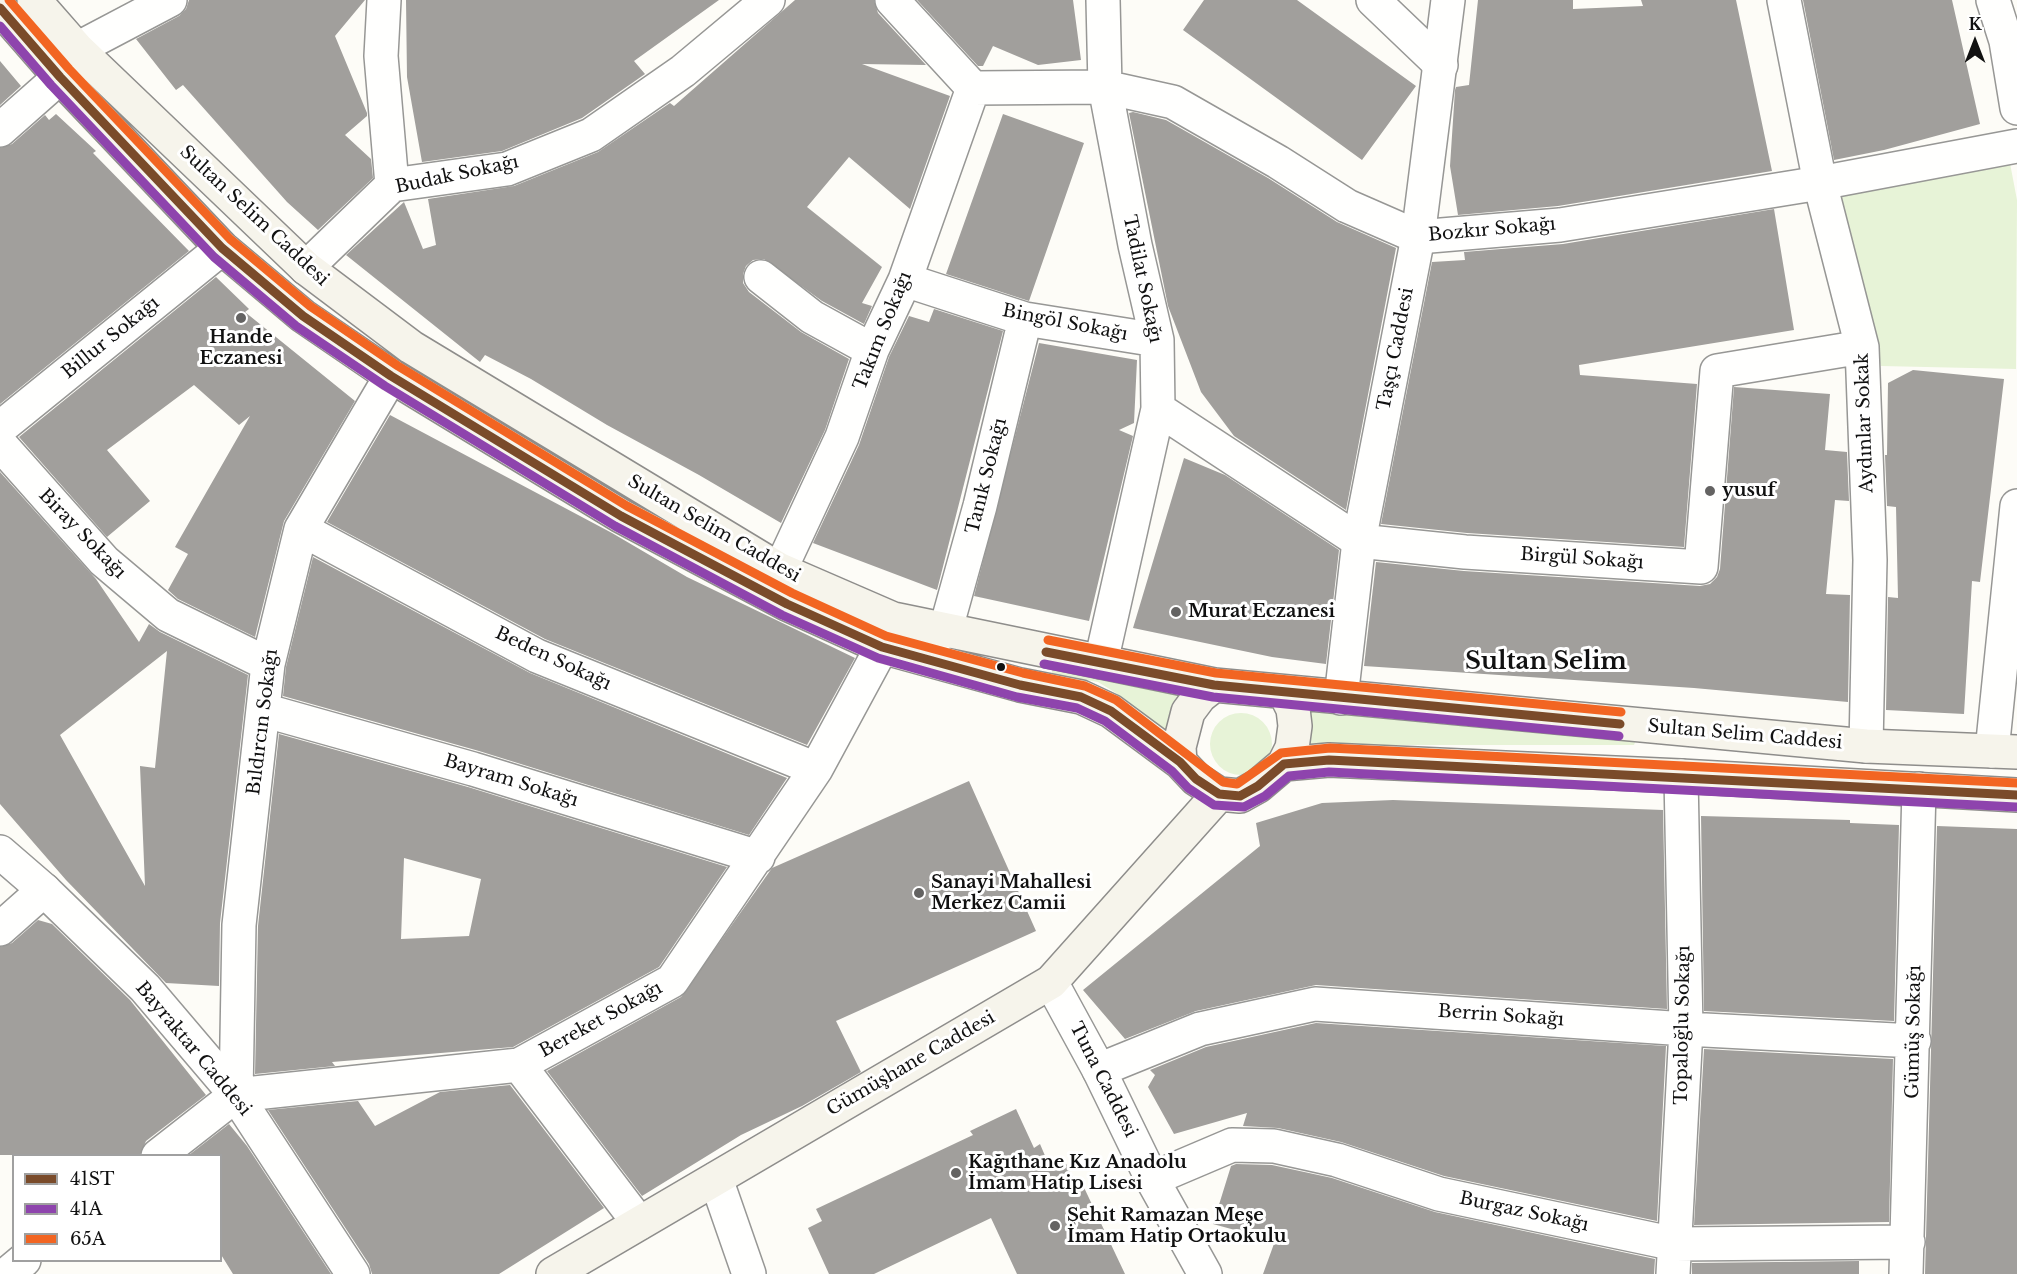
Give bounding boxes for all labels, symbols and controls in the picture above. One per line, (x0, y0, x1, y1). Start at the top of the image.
north arrow (1945, 12, 2005, 72)
text: K (1968, 14, 1982, 34)
street label: Sultan Selim Caddesi (175, 141, 333, 291)
street label: Budak Sokağı (393, 151, 521, 199)
street label: Tadilat Sokağı (1118, 213, 1166, 345)
street label: Bozkır Sokağı (1427, 214, 1557, 246)
street label: Takım Sokağı (849, 269, 917, 393)
street label: Taşçı Caddesi (1373, 286, 1419, 412)
street label: Billur Sokağı (58, 292, 164, 384)
street label: Bingöl Sokağı (1001, 300, 1129, 346)
marker: Hande Eczanesi (234, 311, 248, 325)
place label: Hande Eczanesi (200, 327, 282, 370)
street label: Aydınlar Sokak (1852, 353, 1878, 493)
street label: Tanık Sokağı (962, 416, 1012, 536)
street label: Sultan Selim Caddesi (624, 471, 804, 587)
place label: yusuf (1722, 480, 1776, 502)
marker: yusuf (1703, 484, 1717, 498)
street label: Biray Sokağı (34, 485, 130, 583)
street label: Birgül Sokağı (1520, 544, 1644, 574)
place label: Murat Eczanesi (1188, 601, 1335, 623)
marker: Murat Eczanesi (1169, 605, 1183, 619)
street label: Beden Sokağı (492, 623, 614, 695)
street label: Bıldırcın Sokağı (243, 648, 283, 796)
district label: Sultan Selim (1465, 648, 1627, 676)
unlabelled marker (995, 661, 1007, 673)
street label: Sultan Selim Caddesi (1647, 716, 1843, 754)
street label: Bayram Sokağı (441, 750, 581, 812)
place label: Sanayi Mahallesi Merkez Camii (931, 872, 1091, 914)
marker: Sanayi Mahallesi Merkez Camii (912, 886, 926, 900)
street label: Topaloğlu Sokağı (1671, 945, 1695, 1105)
street label: Gümüş Sokağı (1902, 965, 1926, 1099)
street label: Bereket Sokağı (536, 977, 666, 1063)
street label: Bayraktar Caddesi (131, 978, 255, 1120)
street label: Berrin Sokağı (1437, 1001, 1565, 1031)
street label: Gümüşhane Caddesi (823, 1007, 999, 1121)
street label: Tuna Caddesi (1065, 1019, 1141, 1141)
place label: Kağıthane Kız Anadolu İmam Hatip Lisesi (968, 1152, 1187, 1194)
legend (12, 1154, 222, 1262)
marker: Kağıthane Kız Anadolu İmam Hatip Lisesi (949, 1166, 963, 1180)
text: 41ST (70, 1168, 115, 1190)
street label: Burgaz Sokağı (1457, 1188, 1591, 1236)
text: 41A (70, 1198, 102, 1220)
place label: Şehit Ramazan Meşe İmam Hatip Ortaokulu (1067, 1205, 1287, 1248)
marker: Şehit Ramazan Meşe İmam Hatip Ortaokulu (1048, 1219, 1062, 1233)
text: 65A (70, 1228, 106, 1250)

